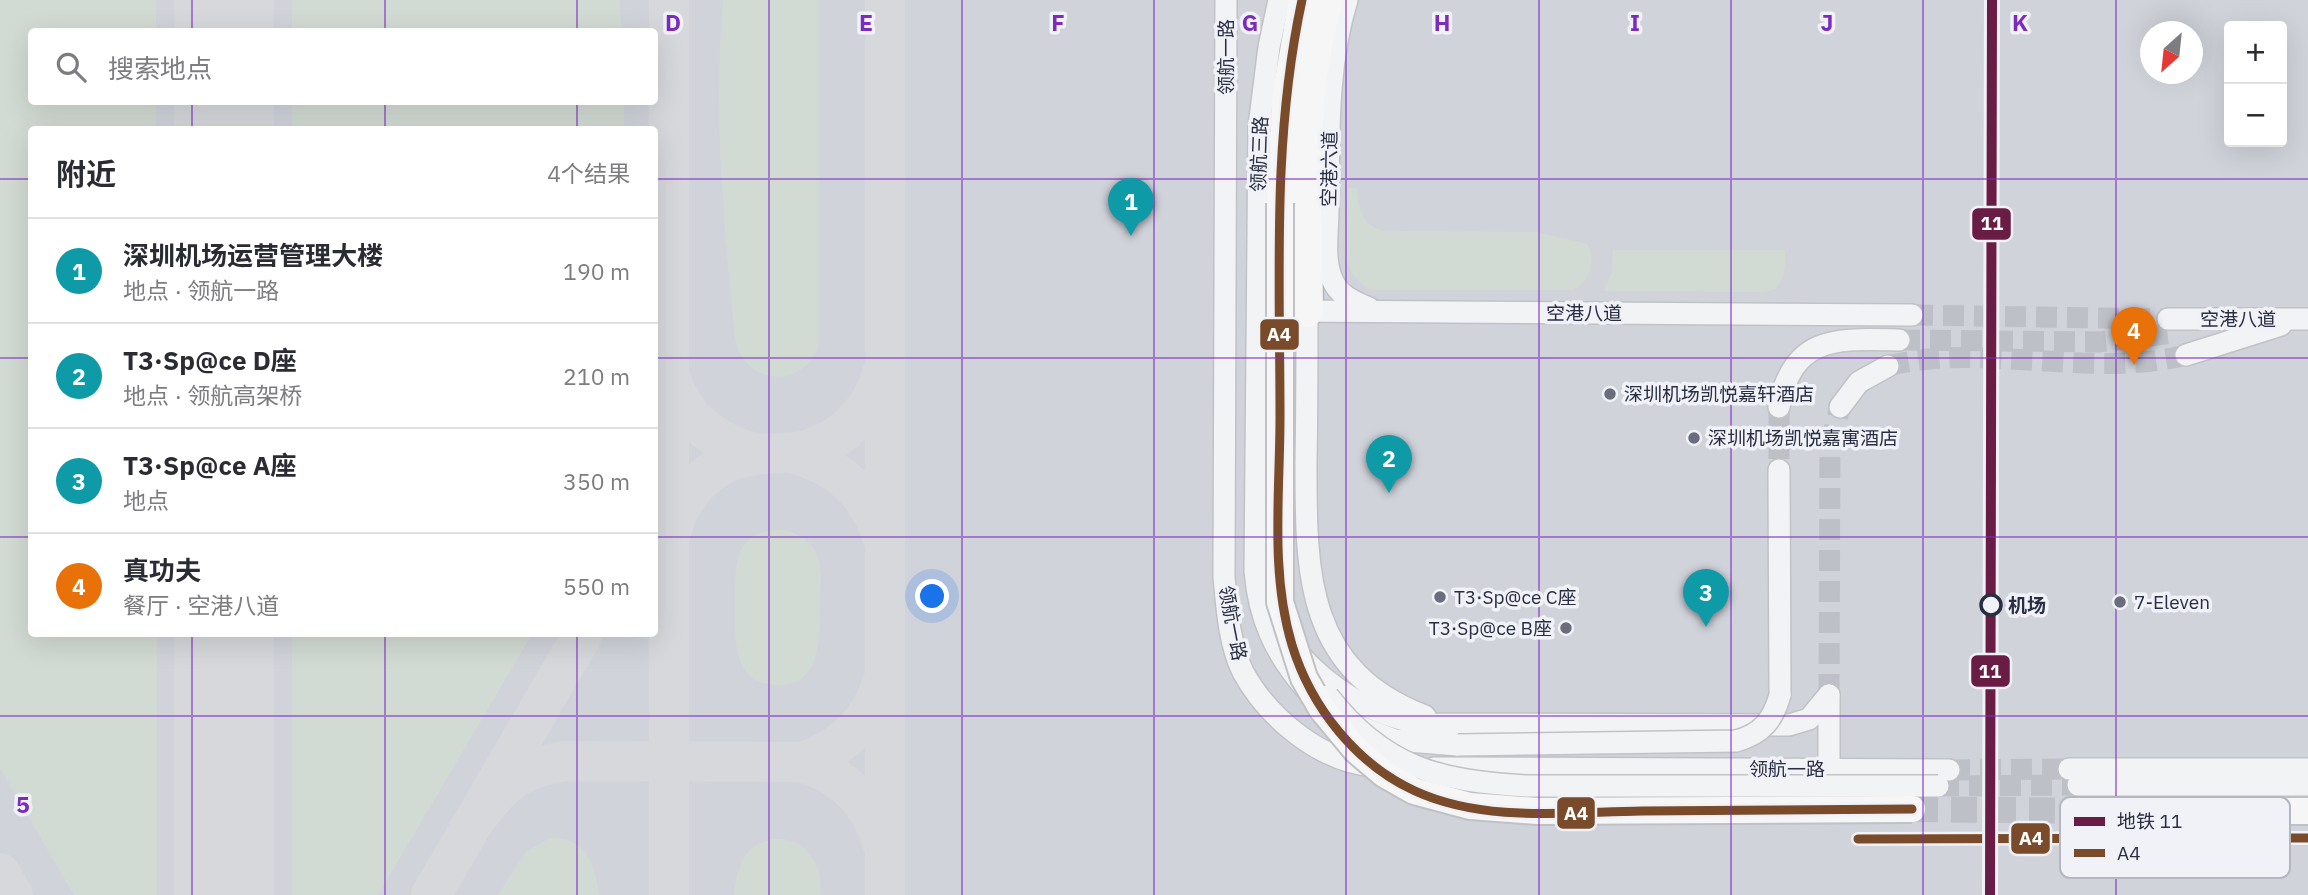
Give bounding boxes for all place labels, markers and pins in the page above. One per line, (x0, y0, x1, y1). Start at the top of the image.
pin: 1 (1108, 178, 1154, 236)
pin: 4 (2111, 307, 2157, 365)
place label: 深圳机场凯悦嘉轩酒店 (1624, 382, 1814, 406)
marker: 深圳机场凯悦嘉轩酒店 (1602, 386, 1618, 402)
place label: 深圳机场凯悦嘉寓酒店 (1708, 426, 1898, 450)
marker: 深圳机场凯悦嘉寓酒店 (1686, 430, 1702, 446)
pin: 2 (1366, 435, 1412, 493)
pin: 3 (1683, 569, 1729, 627)
place label: T3·Sp@ce C座 (1454, 585, 1577, 609)
marker: T3·Sp@ce C座 (1432, 589, 1448, 605)
place label: 7-Eleven (2134, 590, 2210, 614)
place label: 机场 (2008, 593, 2046, 617)
marker: 机场 (1980, 594, 2002, 616)
marker: 7-Eleven (2112, 594, 2128, 610)
place label: T3·Sp@ce B座 (1429, 616, 1552, 640)
marker: T3·Sp@ce B座 (1558, 620, 1574, 636)

